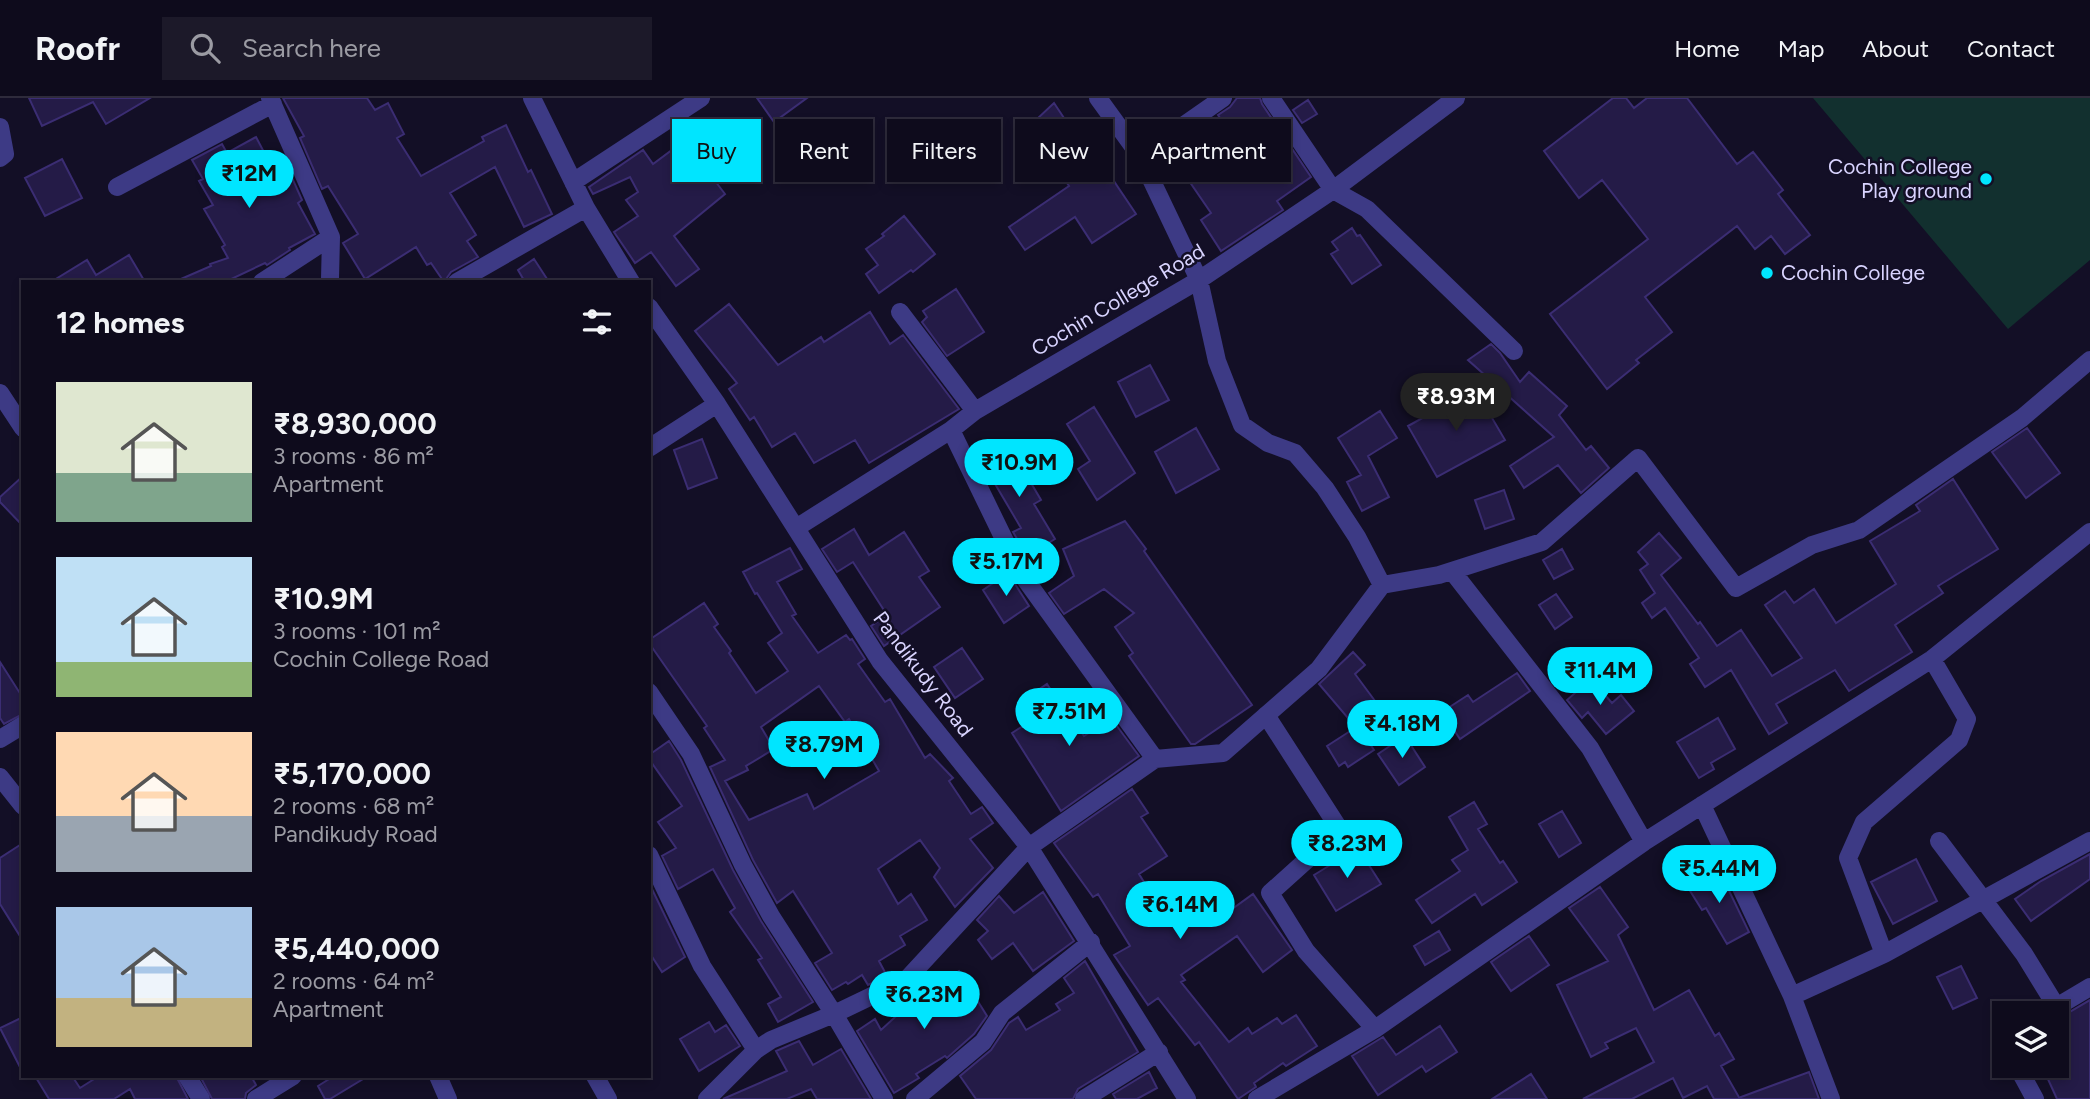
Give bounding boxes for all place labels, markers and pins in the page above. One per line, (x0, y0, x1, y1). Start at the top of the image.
pin: ₹12M (208, 150, 290, 210)
place label: Cochin College Play ground (1828, 154, 1972, 203)
marker: Cochin College Play ground (1978, 171, 1994, 187)
place label: Cochin College (1781, 260, 1925, 285)
marker: Cochin College (1759, 265, 1775, 281)
pin: ₹8.93M (1399, 374, 1513, 433)
pin: ₹10.9M (962, 440, 1076, 499)
pin: ₹5.17M (949, 538, 1063, 598)
pin: ₹11.4M (1543, 648, 1657, 707)
pin: ₹7.51M (1012, 688, 1126, 748)
pin: ₹4.18M (1345, 700, 1459, 760)
pin: ₹8.79M (767, 722, 881, 781)
pin: ₹8.23M (1290, 820, 1404, 880)
pin: ₹5.44M (1662, 846, 1776, 905)
pin: ₹6.14M (1123, 882, 1237, 941)
pin: ₹6.23M (867, 972, 981, 1031)

